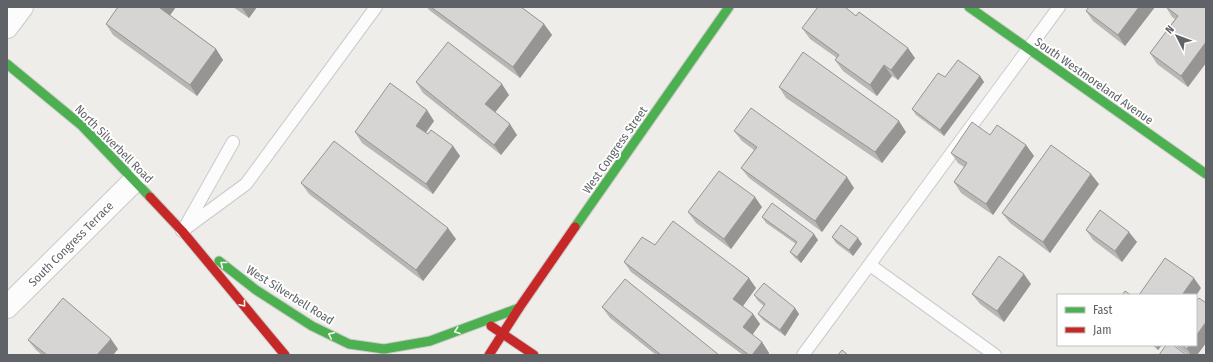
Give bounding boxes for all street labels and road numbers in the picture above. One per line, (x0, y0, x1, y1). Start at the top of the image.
street label: South Westmoreland Avenue (1032, 35, 1156, 127)
street label: North Silverbell Road (72, 102, 156, 186)
street label: West Congress Street (580, 104, 650, 196)
street label: South Congress Terrace (26, 199, 116, 289)
street label: West Silverbell Road (244, 262, 336, 328)

